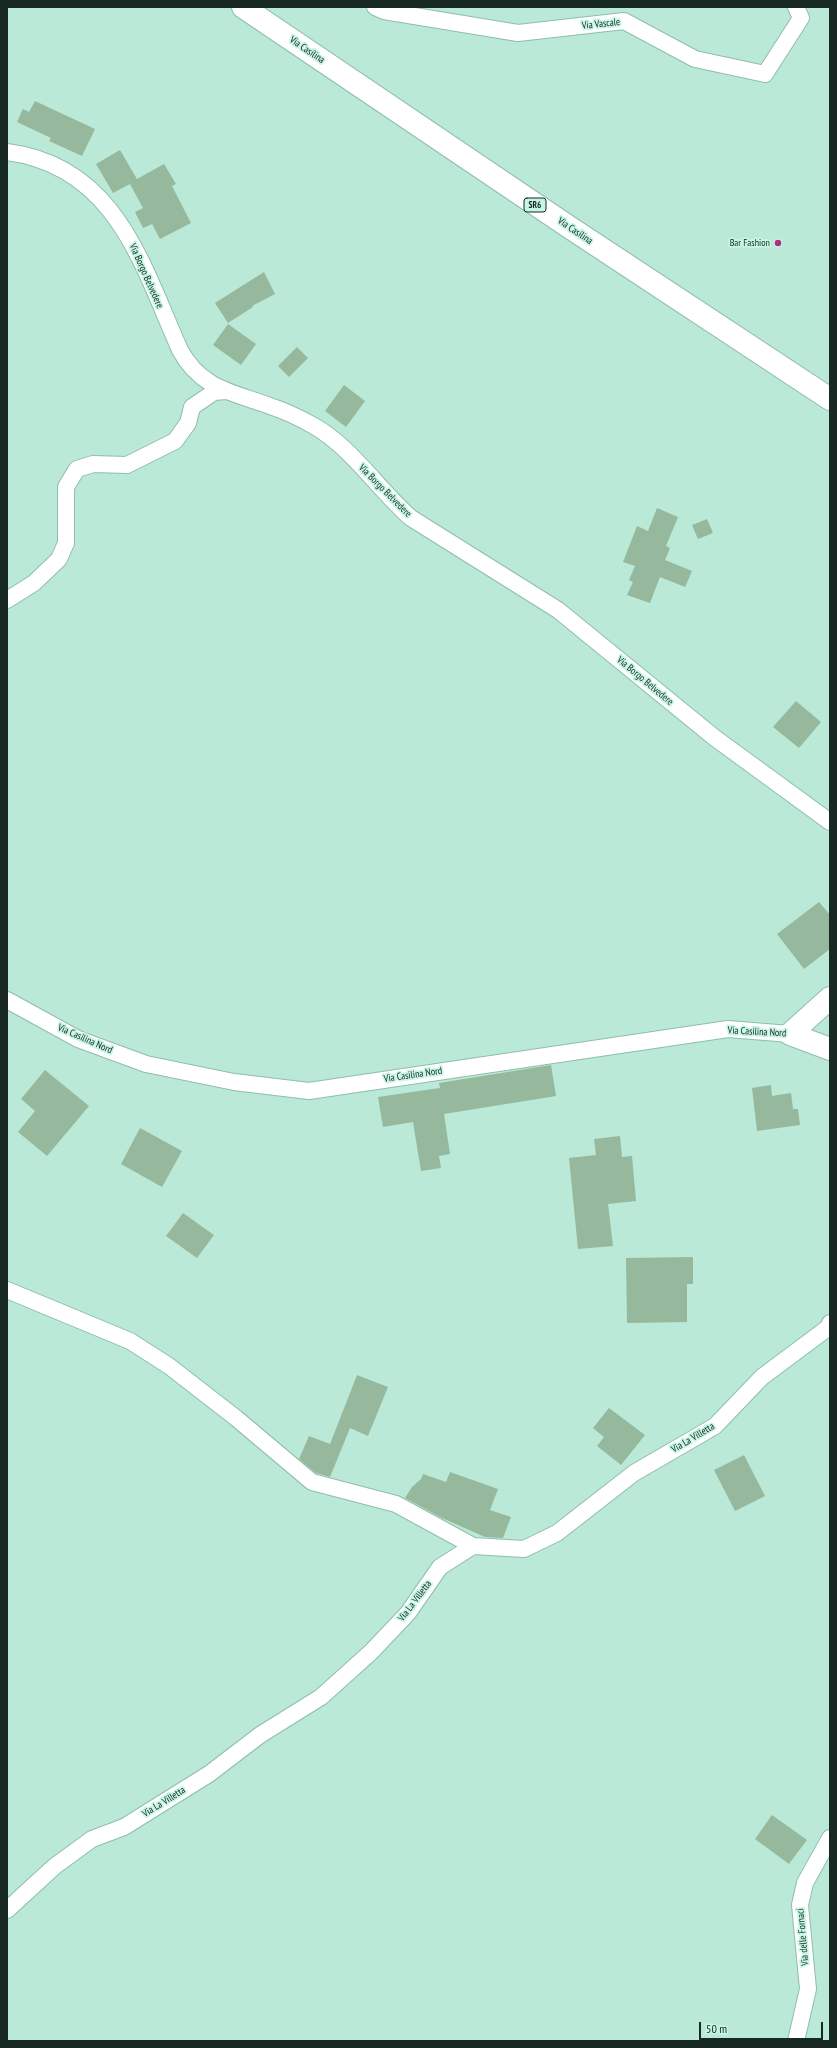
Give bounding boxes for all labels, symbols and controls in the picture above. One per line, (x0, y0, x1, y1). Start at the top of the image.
street label: Via Vascale (581, 16, 621, 32)
street label: Via Casilina (287, 34, 327, 66)
road number: SR6 (524, 198, 546, 212)
street label: Via Casilina (555, 215, 595, 247)
place label: Bar Fashion (730, 237, 770, 249)
marker: Bar Fashion (773, 238, 783, 248)
street label: Via Borgo Belvedere (126, 242, 166, 310)
street label: Via Borgo Belvedere (356, 462, 414, 520)
street label: Via Borgo Belvedere (614, 654, 676, 708)
street label: Via Casilina Nord (56, 1022, 114, 1056)
street label: Via Casilina Nord (727, 1024, 787, 1040)
street label: Via Casilina Nord (383, 1065, 443, 1085)
street label: Via La Villetta (669, 1420, 717, 1456)
street label: Via La Villetta (396, 1578, 434, 1624)
street label: Via La Villetta (140, 1784, 188, 1820)
street label: Via delle Fornaci (795, 1908, 811, 1966)
scale bar (701, 2014, 825, 2040)
text: 50 m (706, 2021, 727, 2036)

